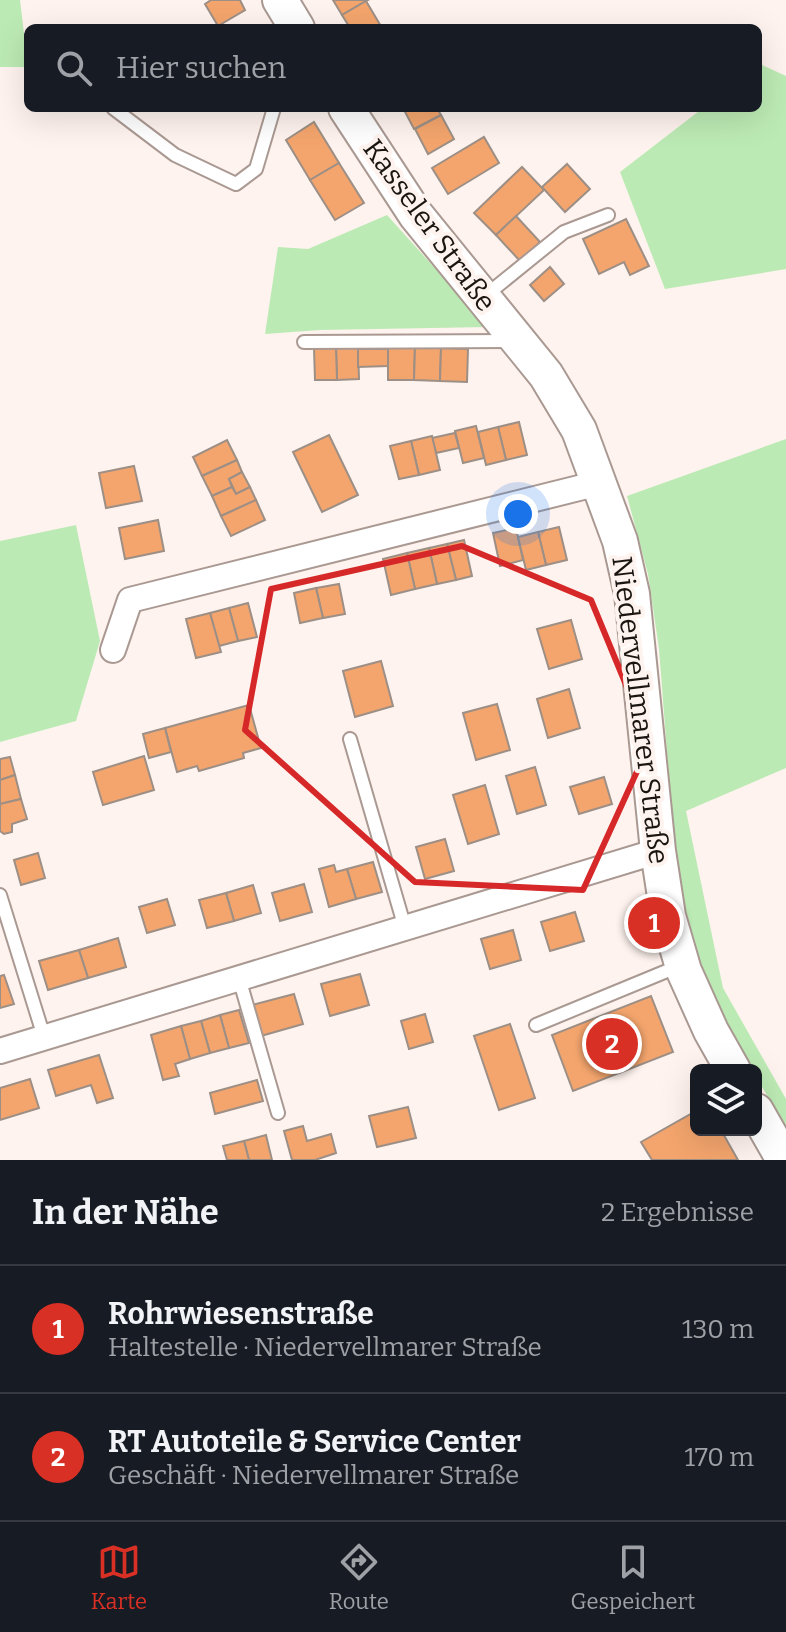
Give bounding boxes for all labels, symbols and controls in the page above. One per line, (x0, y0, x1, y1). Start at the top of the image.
search box (24, 24, 762, 112)
icon: search (52, 46, 96, 90)
text: Hier suchen (116, 50, 286, 86)
street label: Kasseler Straße (356, 133, 503, 318)
your location (498, 494, 538, 534)
street label: Niedervellmarer Straße (605, 554, 676, 866)
pin: 1 (628, 893, 680, 953)
pin: 2 (586, 1014, 638, 1074)
map controls (690, 1064, 762, 1136)
button: layers (690, 1064, 762, 1136)
text: In der Nähe (32, 1192, 219, 1233)
text: 2 Ergebnisse (601, 1197, 754, 1228)
text: Rohrwiesenstraße (108, 1296, 374, 1332)
text: 1 (52, 1314, 64, 1345)
text: 130 m (682, 1314, 754, 1345)
text: Haltestelle · Niedervellmarer Straße (108, 1332, 542, 1363)
text: RT Autoteile & Service Center (108, 1424, 521, 1460)
text: 2 (51, 1442, 65, 1473)
text: 170 m (684, 1442, 754, 1473)
text: Geschäft · Niedervellmarer Straße (108, 1460, 519, 1491)
tab: Karte (91, 1540, 147, 1615)
tab: Route (329, 1540, 389, 1615)
tab: Gespeichert (570, 1540, 695, 1615)

